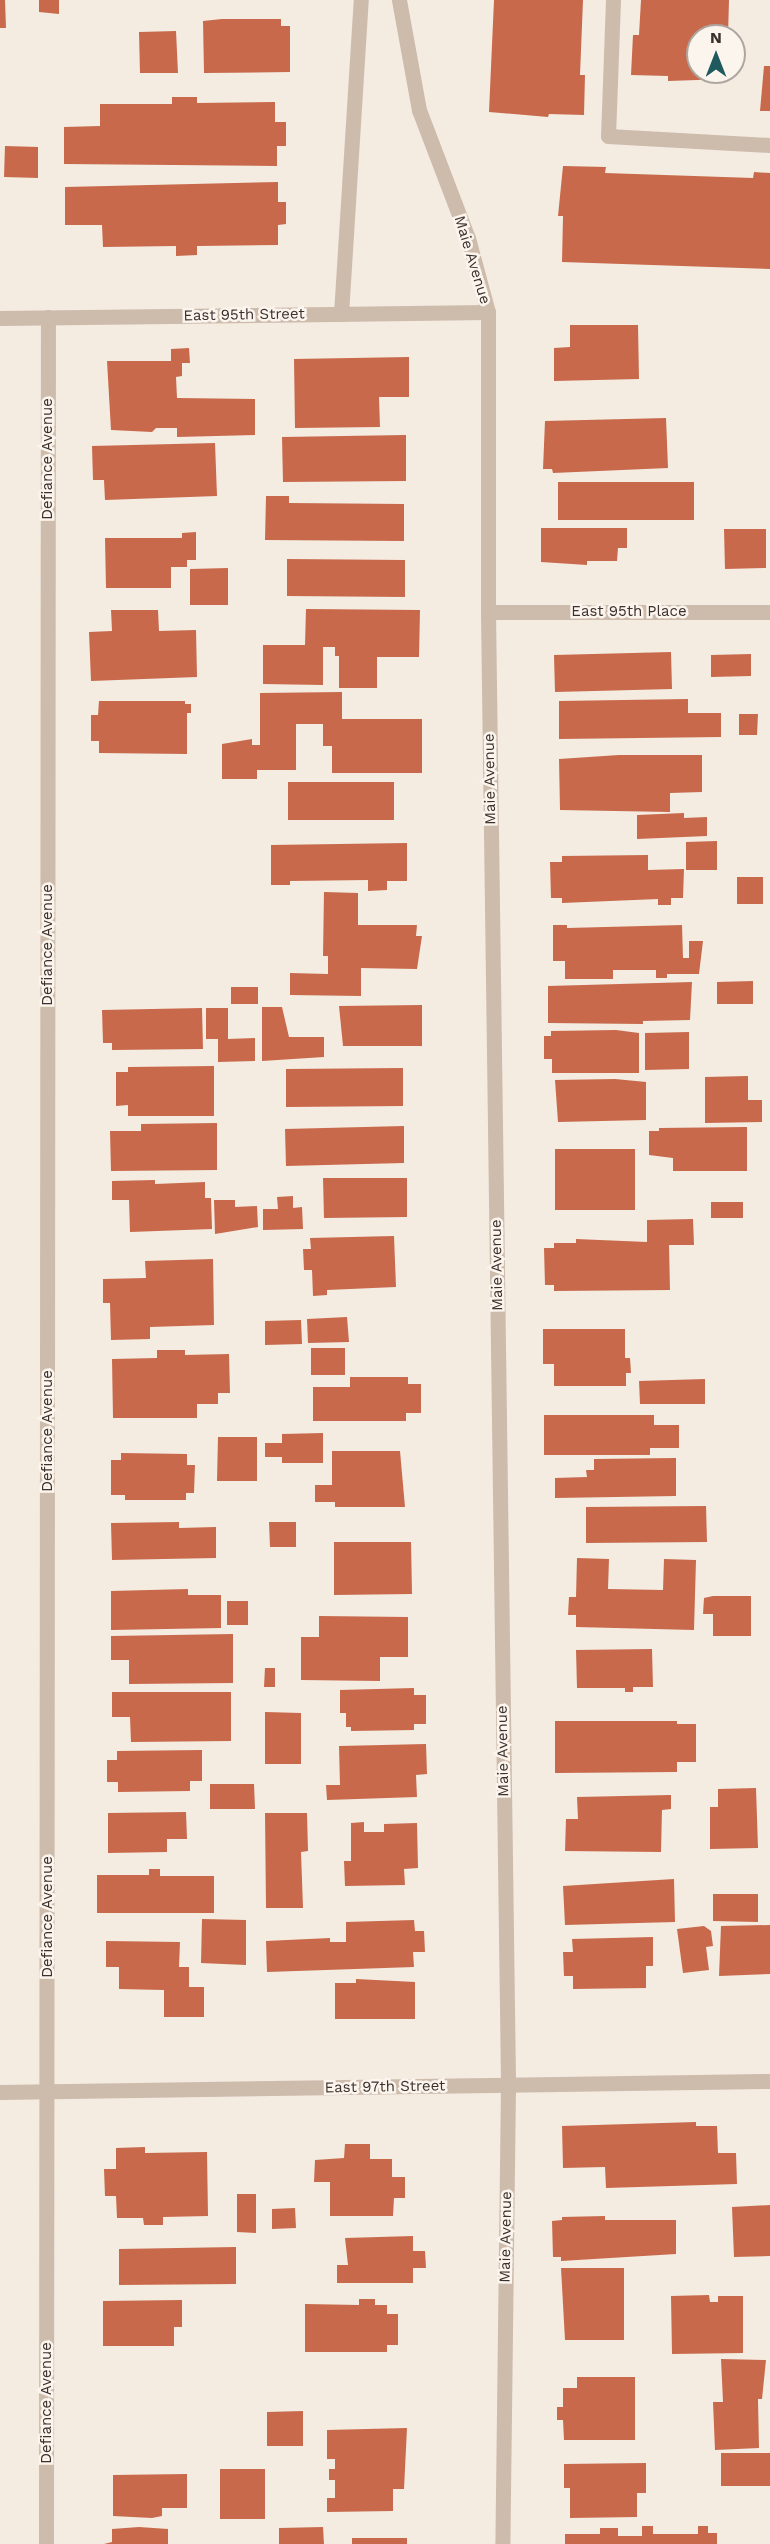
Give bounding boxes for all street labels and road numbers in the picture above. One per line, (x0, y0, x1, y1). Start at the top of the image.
street label: Maie Avenue (450, 213, 494, 307)
street label: East 95th Street (183, 305, 305, 325)
street label: Defiance Avenue (39, 398, 57, 520)
street label: East 95th Place (571, 603, 687, 621)
street label: Maie Avenue (480, 733, 500, 825)
street label: Defiance Avenue (39, 884, 57, 1006)
street label: Maie Avenue (487, 1219, 507, 1311)
street label: Defiance Avenue (39, 1370, 57, 1492)
street label: Maie Avenue (493, 1705, 513, 1797)
street label: Defiance Avenue (39, 1856, 57, 1978)
street label: East 97th Street (325, 2077, 445, 2097)
street label: Maie Avenue (496, 2191, 516, 2283)
street label: Defiance Avenue (38, 2342, 56, 2464)

